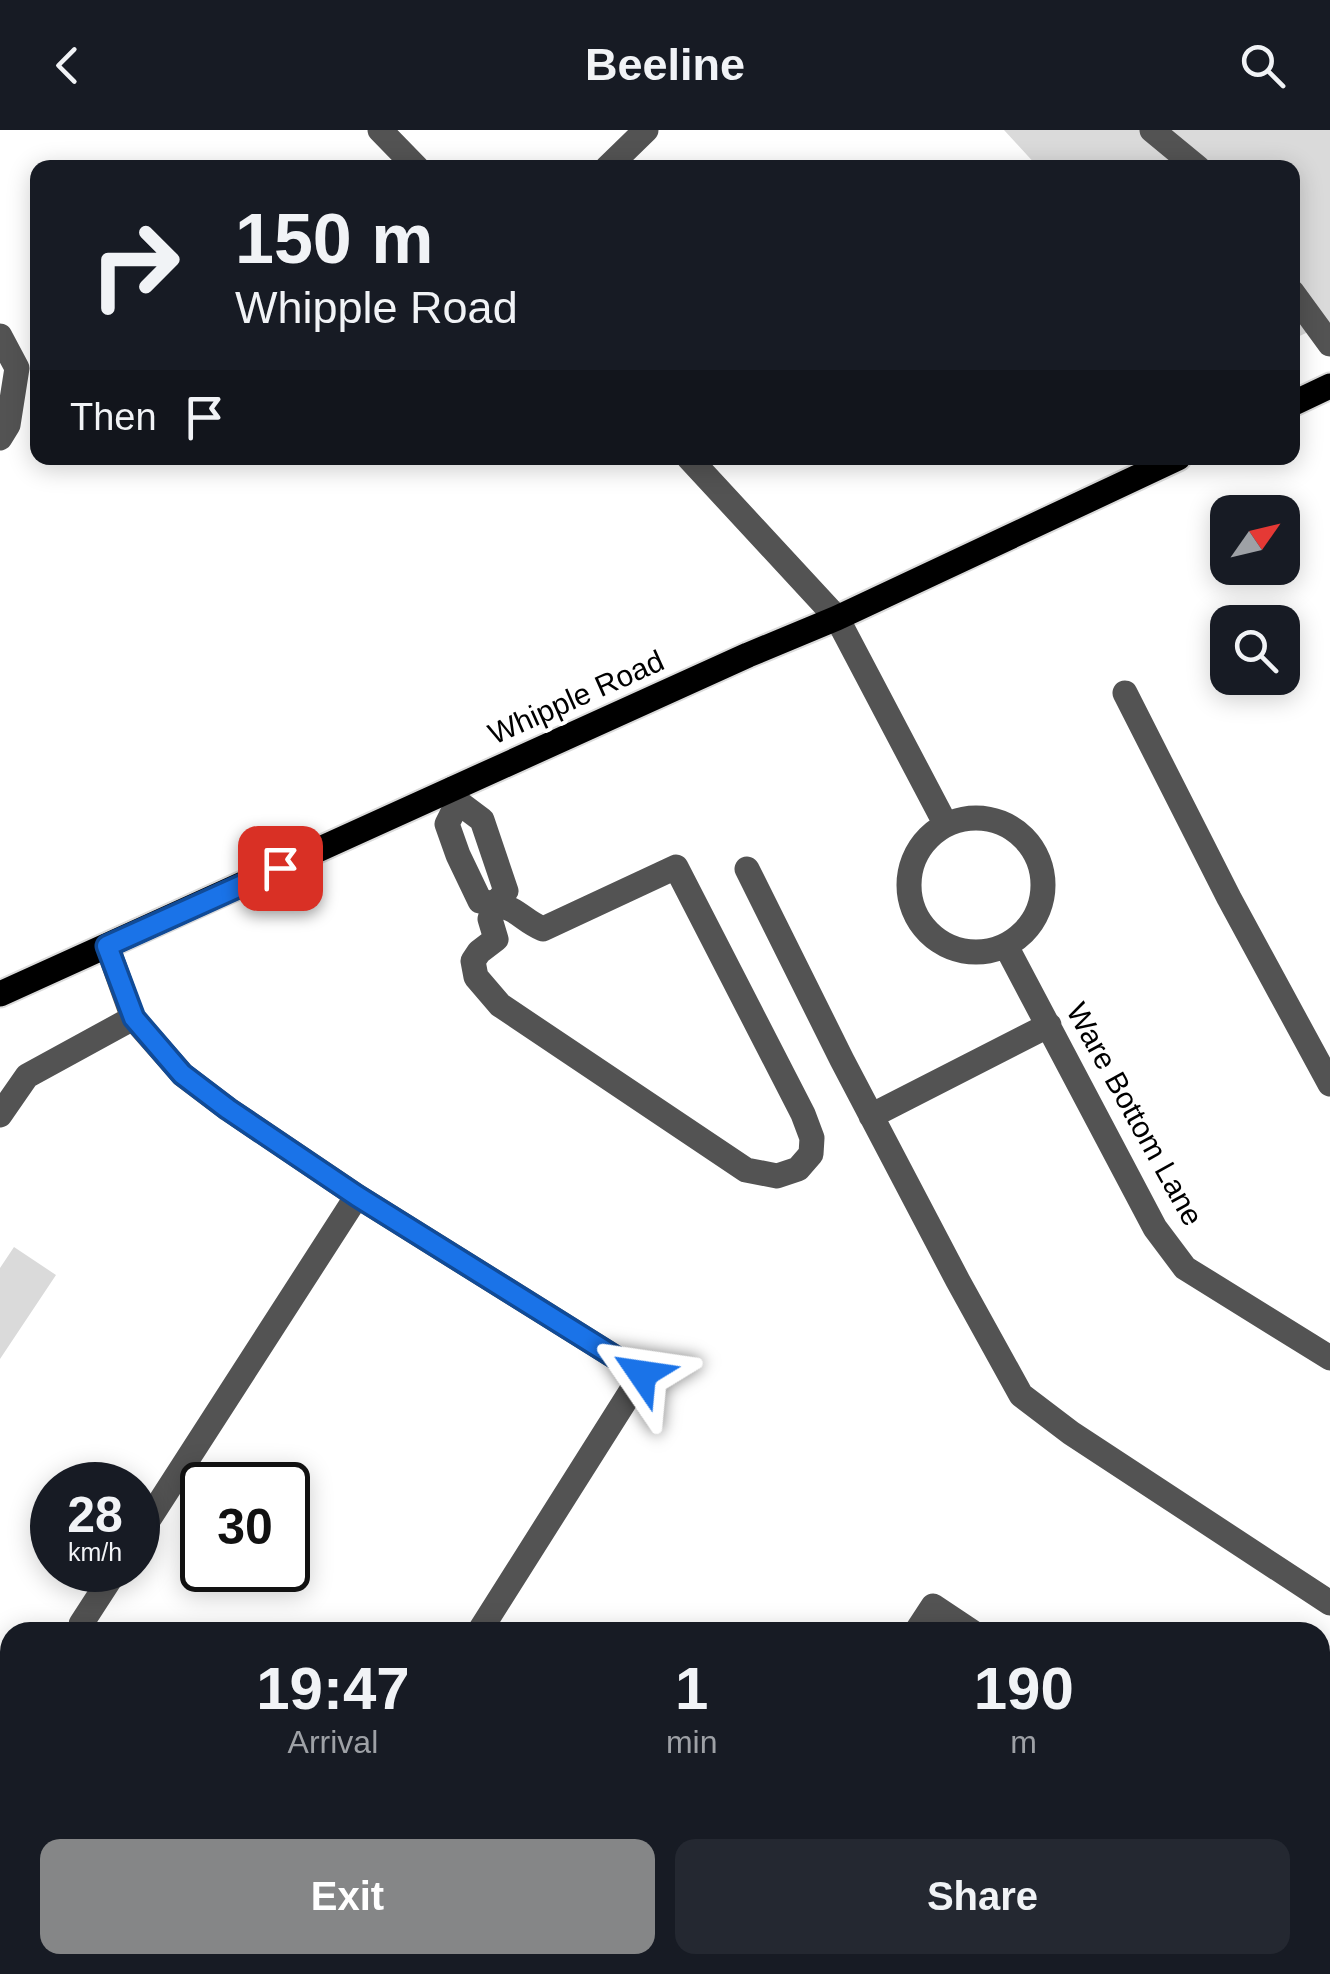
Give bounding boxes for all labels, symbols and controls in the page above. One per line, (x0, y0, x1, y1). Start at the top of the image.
icon: back (40, 38, 95, 93)
icon: search (1235, 38, 1290, 93)
text: Beeline (585, 39, 745, 90)
icon: right (70, 200, 200, 330)
text: 150 m (235, 200, 433, 278)
text: Whipple Road (235, 282, 518, 333)
icon: arrive (177, 390, 232, 445)
text: Then (70, 396, 157, 438)
north arrow (1210, 495, 1300, 585)
map controls (1210, 495, 1300, 695)
button: search (1210, 605, 1300, 695)
street label: Whipple Road (483, 644, 669, 750)
pin (238, 826, 323, 911)
icon: arrive (253, 841, 308, 896)
street label: Ware Bottom Lane (1060, 997, 1210, 1231)
position arrow (590, 1322, 694, 1426)
speed limit sign: 30 (180, 1462, 310, 1592)
text: 28 (67, 1487, 123, 1543)
text: km/h (68, 1538, 122, 1566)
text: 19:47 (256, 1655, 410, 1722)
text: 1 (675, 1655, 708, 1722)
text: 190 (974, 1655, 1074, 1722)
text: Arrival (288, 1724, 378, 1760)
text: min (666, 1724, 717, 1760)
text: m (1010, 1724, 1037, 1760)
button: Exit (40, 1839, 655, 1954)
button: Share (675, 1839, 1290, 1954)

